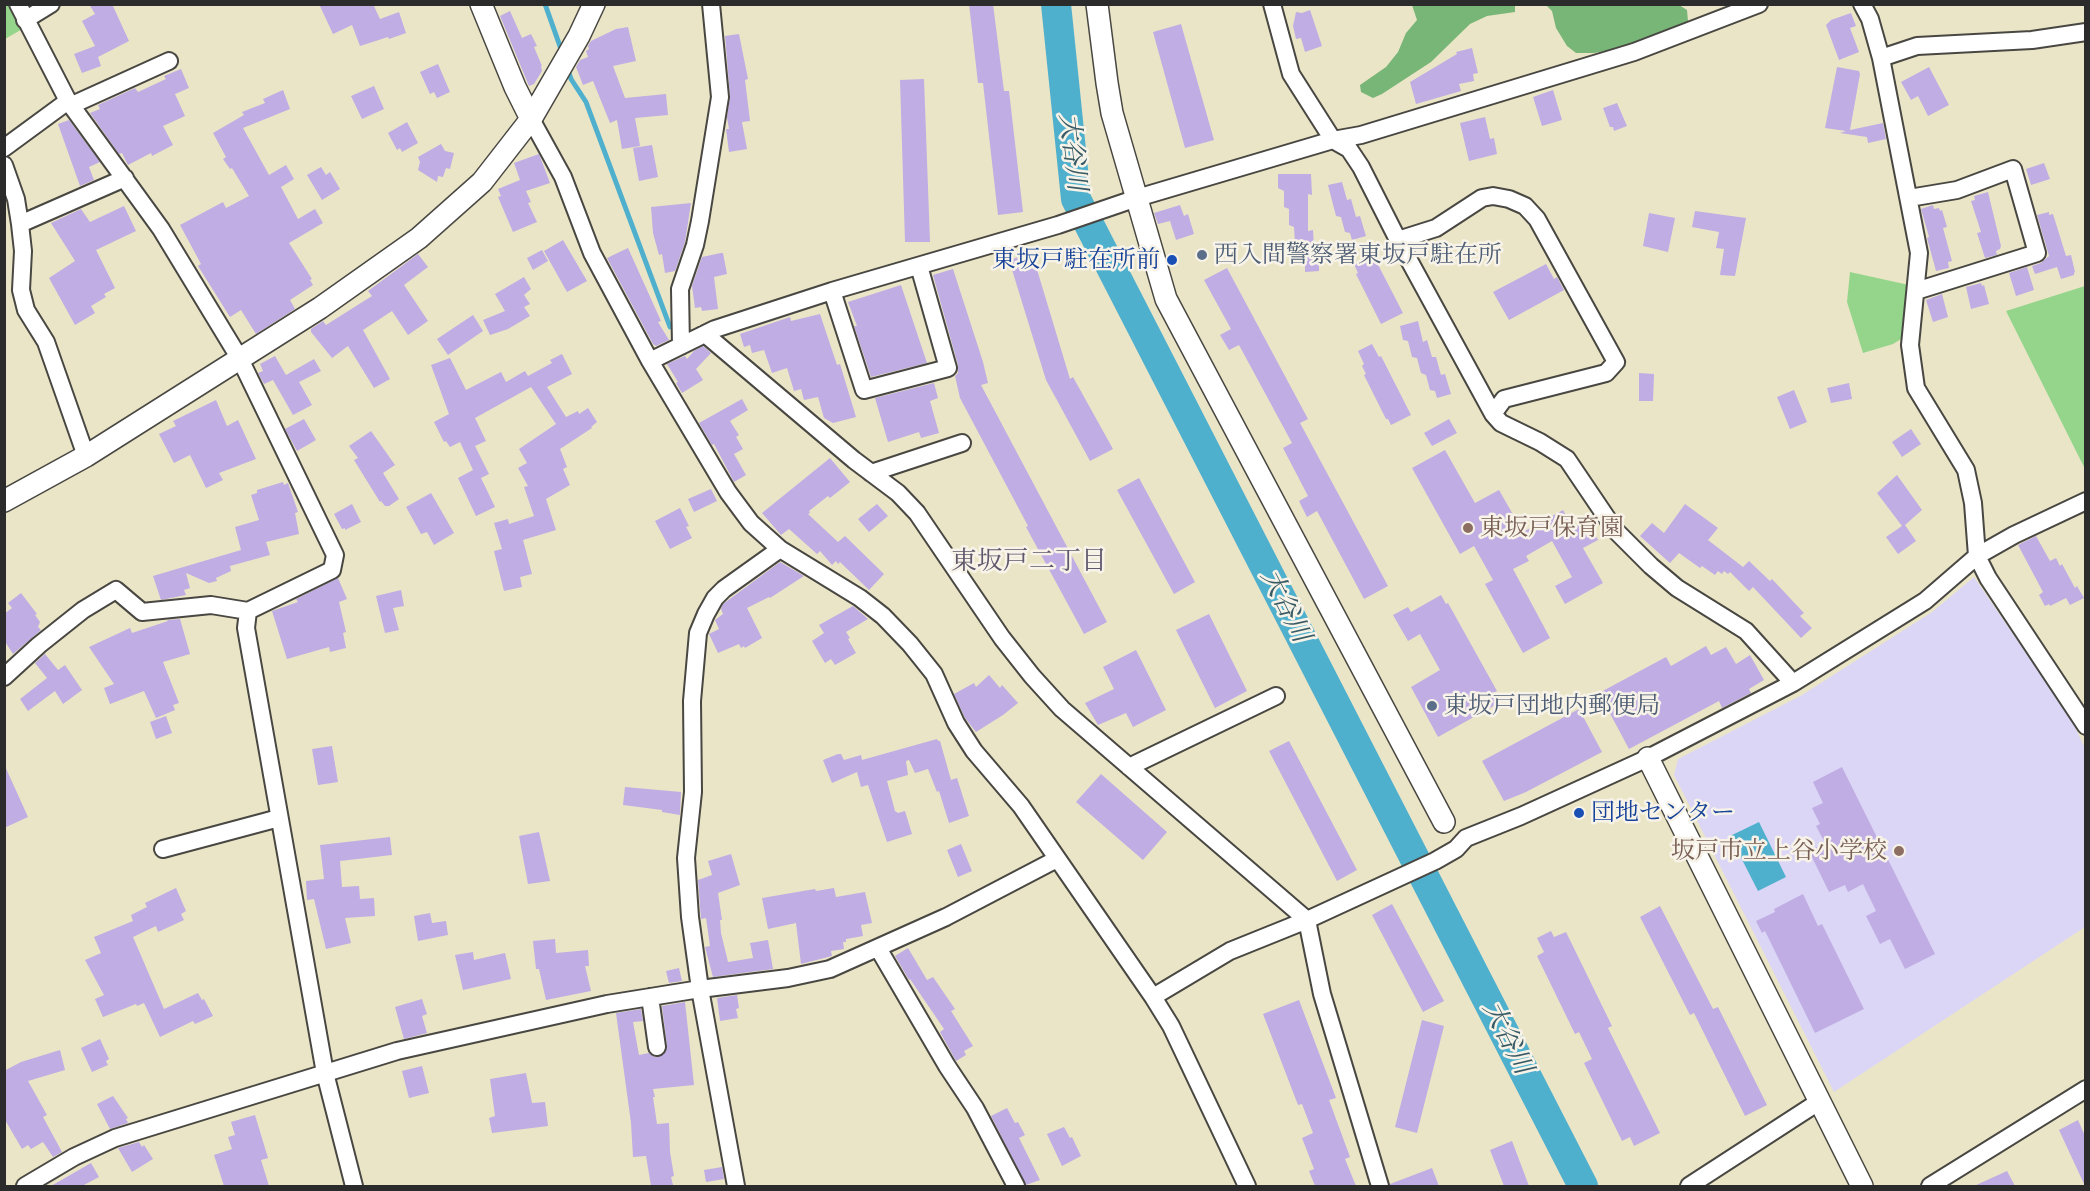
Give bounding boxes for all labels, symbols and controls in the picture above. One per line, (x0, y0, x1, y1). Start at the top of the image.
water label: 大谷川 (1052, 111, 1092, 193)
place label: 西入間警察署東坂戸駐在所 (1214, 241, 1502, 269)
place label: 東坂戸駐在所前 (992, 246, 1160, 274)
marker: 西入間警察署東坂戸駐在所 (1195, 248, 1209, 262)
marker: 東坂戸駐在所前 (1165, 253, 1179, 267)
place label: 東坂戸保育園 (1480, 514, 1624, 542)
marker: 東坂戸保育園 (1461, 521, 1475, 535)
district label: 東坂戸二丁目 (951, 546, 1107, 578)
water label: 大谷川 (1253, 564, 1317, 648)
place label: 東坂戸団地内郵便局 (1444, 692, 1660, 720)
marker: 東坂戸団地内郵便局 (1425, 699, 1439, 713)
place label: 団地センター (1591, 799, 1735, 827)
marker: 団地センター (1572, 806, 1586, 820)
place label: 坂戸市立上谷小学校 (1671, 837, 1887, 865)
marker: 坂戸市立上谷小学校 (1892, 844, 1906, 858)
water label: 大谷川 (1475, 996, 1539, 1080)

